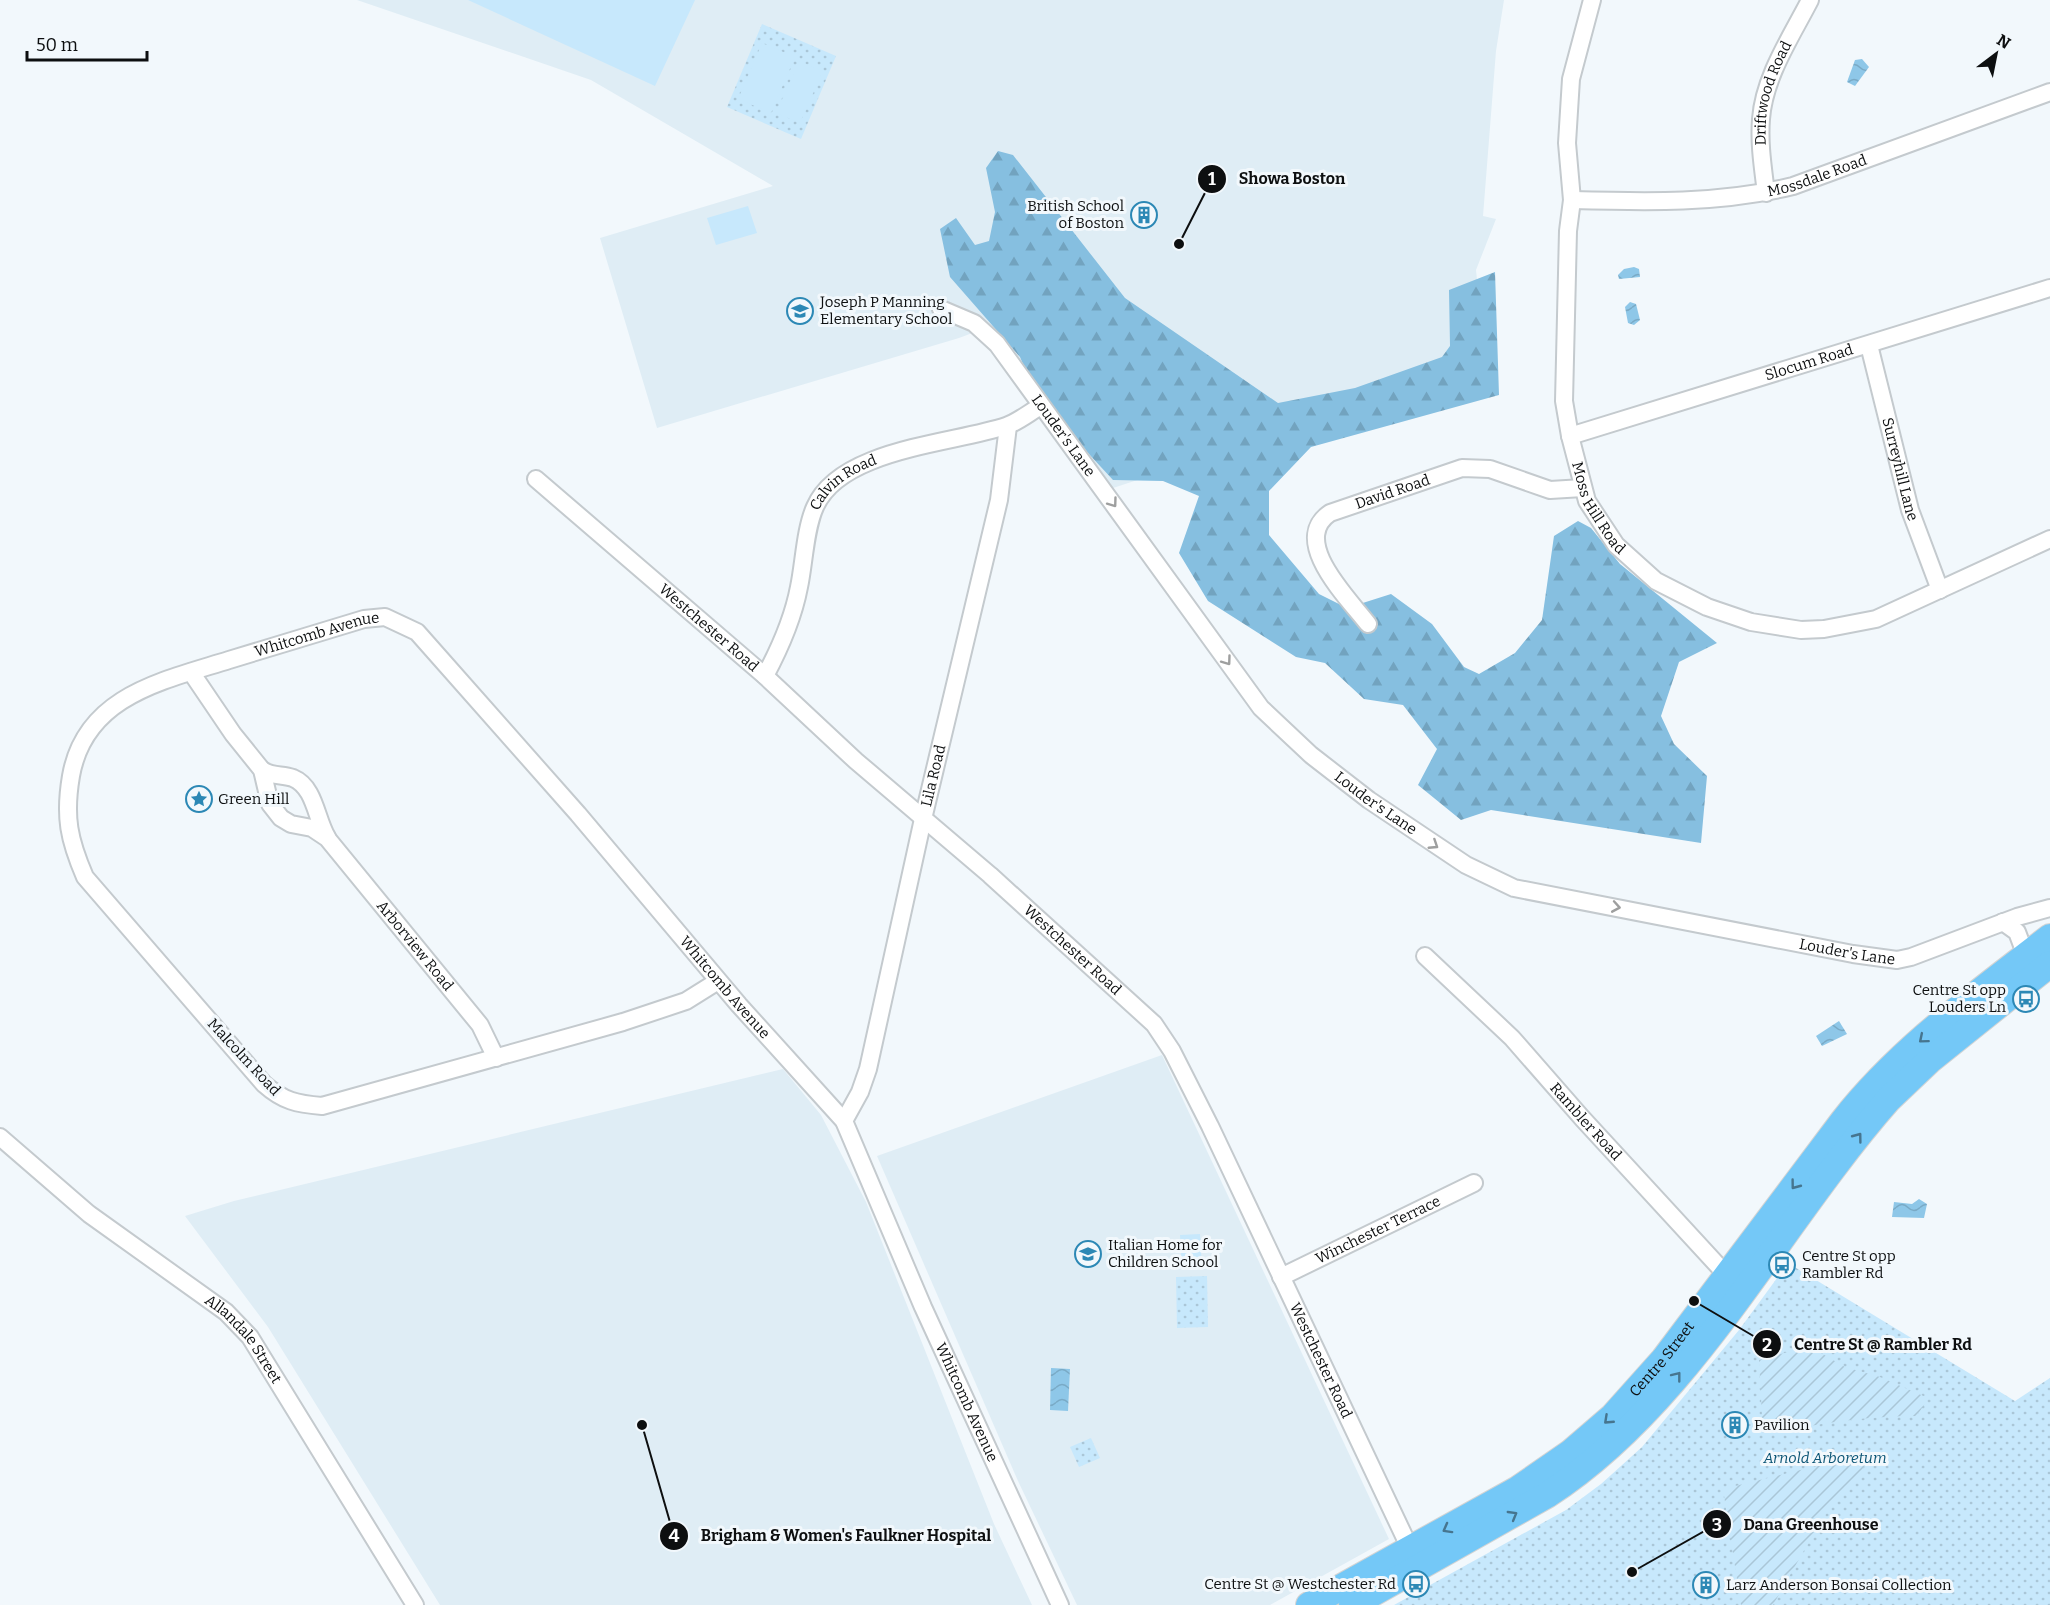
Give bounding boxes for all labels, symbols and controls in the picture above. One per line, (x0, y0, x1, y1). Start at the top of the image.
scale bar (27, 24, 147, 62)
north arrow (1966, 24, 2026, 84)
text: N (1993, 30, 2014, 53)
text: 50 m (36, 34, 78, 56)
street label: Driftwood Road (1751, 38, 1795, 146)
street label: Mossdale Road (1766, 151, 1869, 200)
callout: Showa Boston (1197, 162, 1358, 196)
text: 1 (1208, 168, 1216, 190)
text: Showa Boston (1239, 169, 1346, 188)
place label: British School of Boston (1027, 197, 1124, 232)
building icon: British School of Boston (1129, 200, 1159, 230)
place label: Joseph P Manning Elementary School (819, 293, 952, 328)
school or university icon: Joseph P Manning Elementary School (785, 296, 815, 326)
street label: Slocum Road (1763, 340, 1855, 384)
street label: Louder's Lane (1028, 391, 1099, 480)
street label: Surreyhill Lane (1878, 416, 1922, 523)
street label: Calvin Road (806, 451, 879, 513)
street label: Moss Hill Road (1568, 460, 1629, 558)
street label: David Road (1353, 471, 1432, 513)
one-way arrow (1106, 497, 1117, 508)
street label: Westchester Road (655, 580, 762, 675)
street label: Whitcomb Avenue (252, 609, 380, 661)
one-way arrow (1220, 655, 1231, 666)
street label: Lila Road (917, 743, 949, 808)
street label: Louder's Lane (1331, 768, 1420, 838)
place icon: Green Hill (184, 784, 214, 814)
place label: Green Hill (218, 790, 289, 808)
one-way arrow (1428, 837, 1439, 848)
street label: Arborview Road (373, 897, 457, 994)
one-way arrow (1612, 900, 1621, 912)
street label: Westchester Road (1020, 901, 1125, 999)
street label: Whitcomb Avenue (676, 933, 774, 1042)
street label: Louder's Lane (1798, 935, 1896, 969)
place label: Centre St opp Louders Ln (1912, 981, 2006, 1016)
bus stop icon: Centre St opp Louders Ln (2011, 984, 2041, 1014)
street label: Malcolm Road (204, 1015, 284, 1099)
one-way arrow (1919, 1032, 1930, 1043)
street label: Rambler Road (1546, 1079, 1625, 1164)
one-way arrow (1851, 1132, 1862, 1143)
one-way arrow (1791, 1179, 1802, 1190)
street label: Winchester Terrace (1313, 1192, 1443, 1268)
place label: Italian Home for Children School (1108, 1236, 1223, 1271)
school or university icon: Italian Home for Children School (1073, 1239, 1103, 1269)
place label: Centre St opp Rambler Rd (1802, 1247, 1896, 1282)
bus stop icon: Centre St opp Rambler Rd (1767, 1250, 1797, 1280)
street label: Allandale Street (201, 1291, 286, 1387)
street label: Westchester Road (1286, 1300, 1356, 1421)
street label: Centre Street (1626, 1317, 1698, 1401)
callout: Centre St @ Rambler Rd (1752, 1327, 1984, 1361)
text: 2 (1762, 1334, 1772, 1356)
text: Centre St @ Rambler Rd (1794, 1335, 1972, 1354)
street label: Whitcomb Avenue (932, 1340, 1002, 1465)
one-way arrow (1670, 1372, 1681, 1383)
building icon: Pavilion (1720, 1410, 1750, 1440)
one-way arrow (1605, 1413, 1615, 1424)
place label: Pavilion (1754, 1416, 1810, 1434)
park label: Arnold Arboretum (1762, 1449, 1887, 1467)
callout: Dana Greenhouse (1702, 1507, 1891, 1541)
one-way arrow (1507, 1511, 1518, 1522)
text: 3 (1712, 1514, 1722, 1536)
text: Dana Greenhouse (1744, 1515, 1879, 1534)
callout: Brigham & Women's Faulkner Hospital (659, 1519, 1003, 1553)
one-way arrow (1443, 1522, 1453, 1533)
text: 4 (669, 1525, 680, 1547)
text: Brigham & Women's Faulkner Hospital (701, 1526, 991, 1545)
bus stop icon: Centre St @ Westchester Rd (1401, 1569, 1431, 1599)
building icon: Larz Anderson Bonsai Collection (1691, 1570, 1721, 1600)
place label: Centre St @ Westchester Rd (1204, 1575, 1396, 1593)
place label: Larz Anderson Bonsai Collection (1726, 1576, 1952, 1594)

